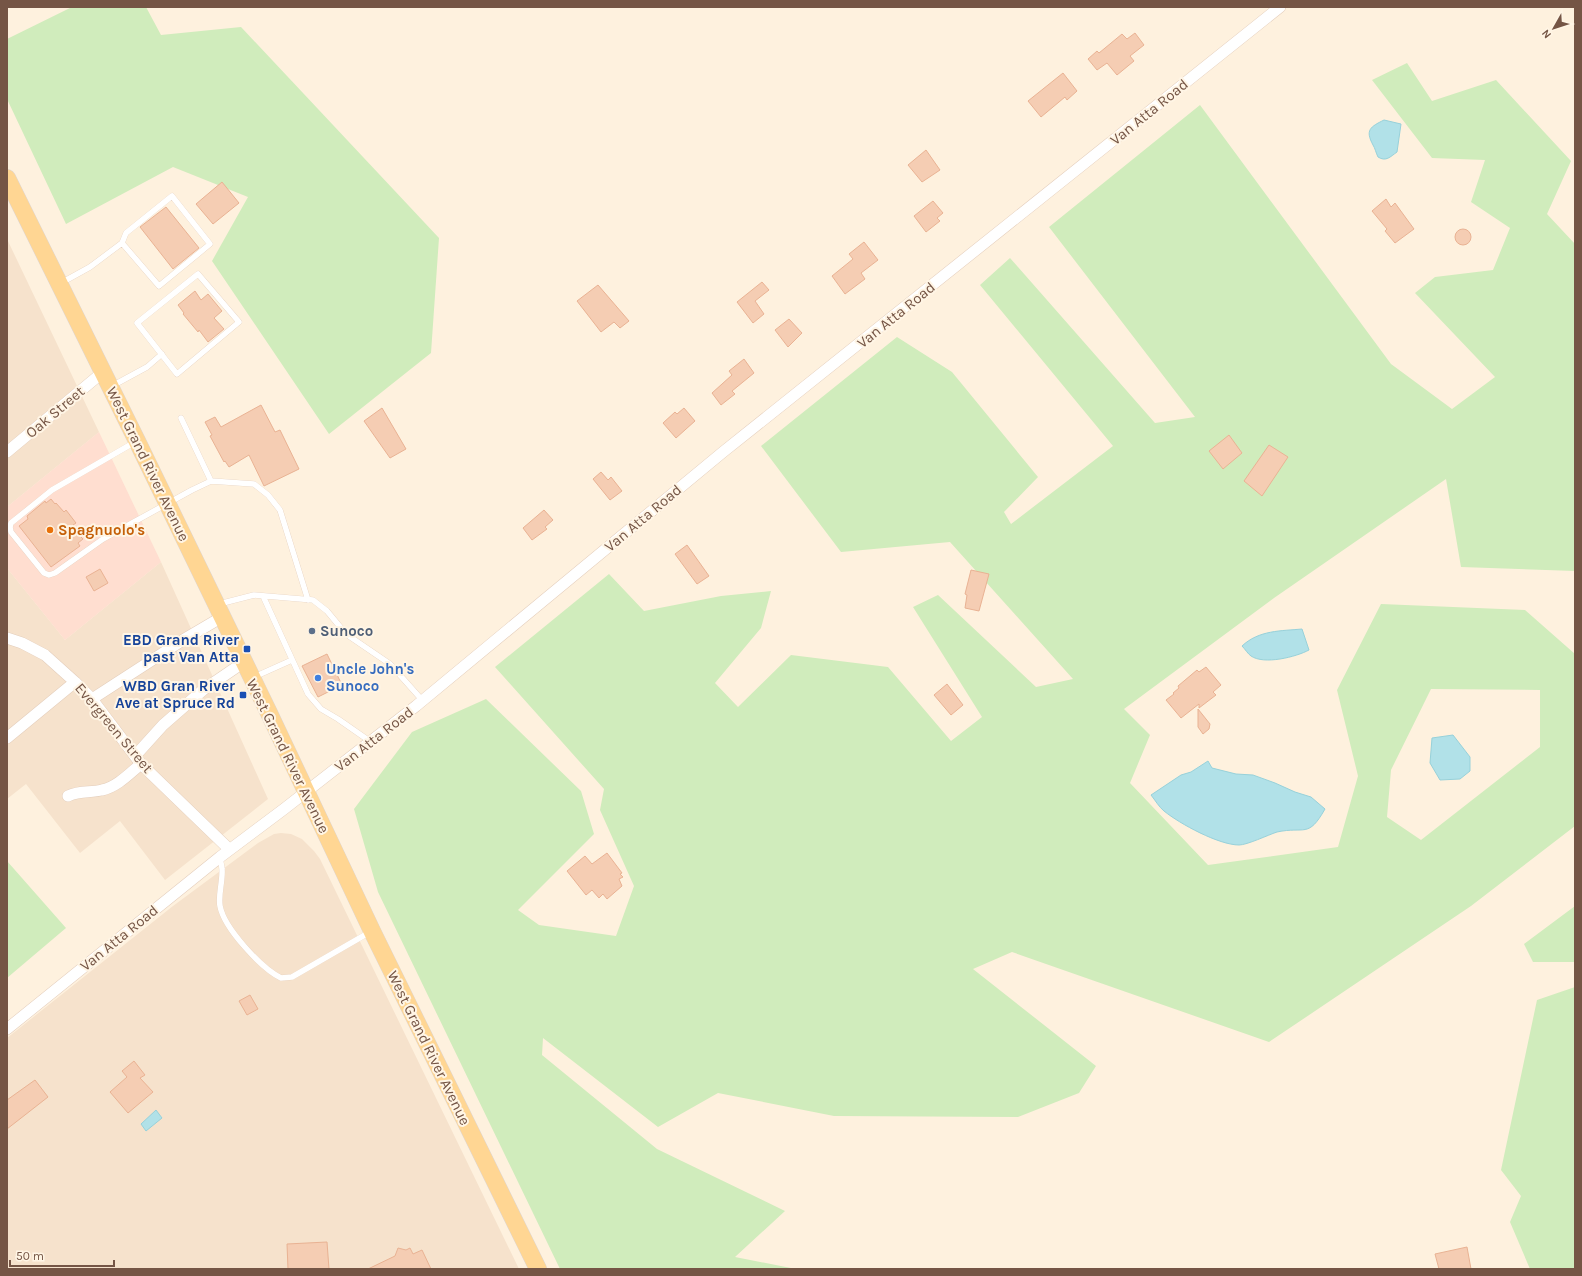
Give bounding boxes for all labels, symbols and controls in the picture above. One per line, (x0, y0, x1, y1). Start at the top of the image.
north arrow (1534, 8, 1574, 48)
text: N (1539, 27, 1554, 41)
street label: Van Atta Road (1106, 75, 1192, 149)
street label: Van Atta Road (853, 278, 939, 352)
street label: Oak Street (22, 382, 88, 442)
street label: West Grand River Avenue (103, 384, 193, 544)
street label: Van Atta Road (601, 481, 685, 555)
place label: Spagnuolo's (58, 521, 145, 539)
marker: Spagnuolo's (45, 525, 55, 535)
place label: Sunoco (320, 622, 373, 640)
marker: Sunoco (307, 626, 317, 636)
place label: EBD Grand River past Van Atta (123, 631, 239, 666)
marker: EBD Grand River past Van Atta (242, 644, 252, 654)
place label: Uncle John's Sunoco (326, 660, 414, 695)
marker: Uncle John's Sunoco (313, 673, 323, 683)
street label: West Grand River Avenue (243, 676, 333, 836)
place label: WBD Gran River Ave at Spruce Rd (115, 677, 235, 712)
street label: Evergreen Street (71, 679, 157, 777)
marker: WBD Gran River Ave at Spruce Rd (238, 690, 248, 700)
street label: Van Atta Road (331, 703, 417, 775)
street label: Van Atta Road (76, 901, 162, 975)
street label: West Grand River Avenue (384, 968, 474, 1128)
scale bar (10, 1242, 114, 1268)
text: 50 m (16, 1249, 44, 1263)

